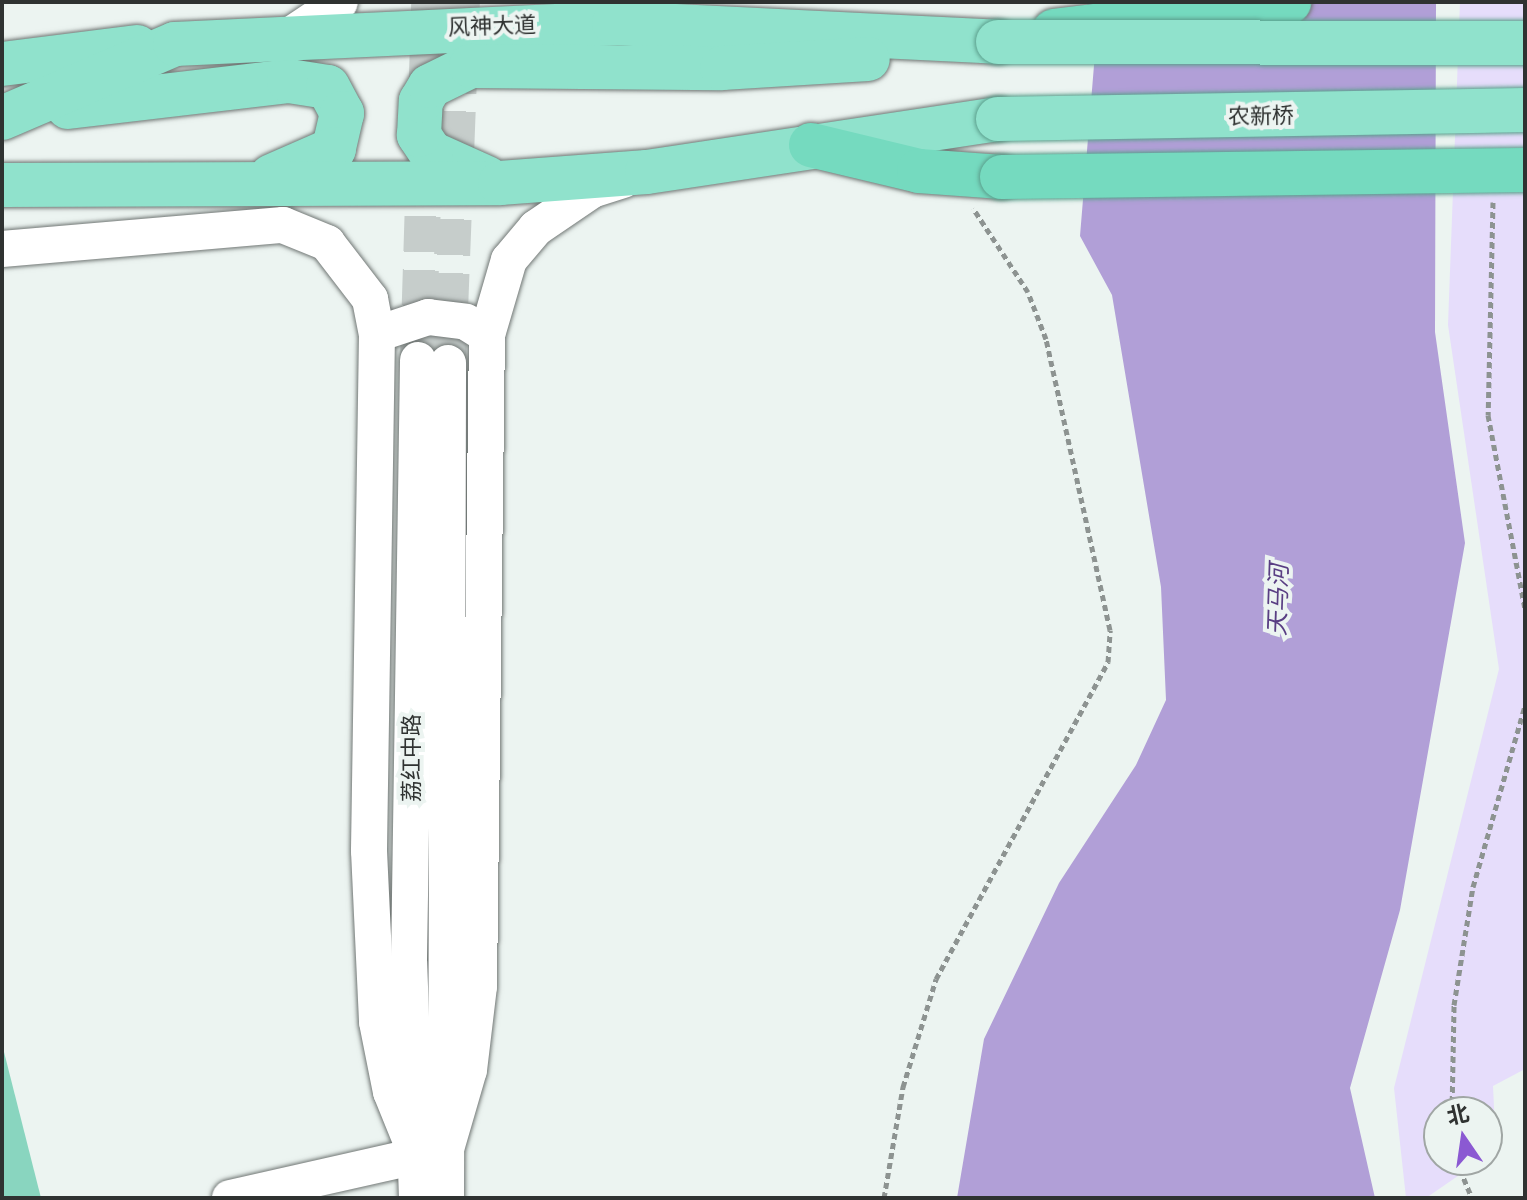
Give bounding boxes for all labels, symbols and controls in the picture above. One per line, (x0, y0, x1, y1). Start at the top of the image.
street label: 风神大道 (448, 10, 536, 40)
street label: 农新桥 (1228, 101, 1294, 129)
water label: 天马河 (1261, 564, 1293, 636)
street label: 荔红中路 (398, 714, 424, 802)
north arrow (1423, 1096, 1503, 1176)
text: 北 (1444, 1098, 1472, 1130)

